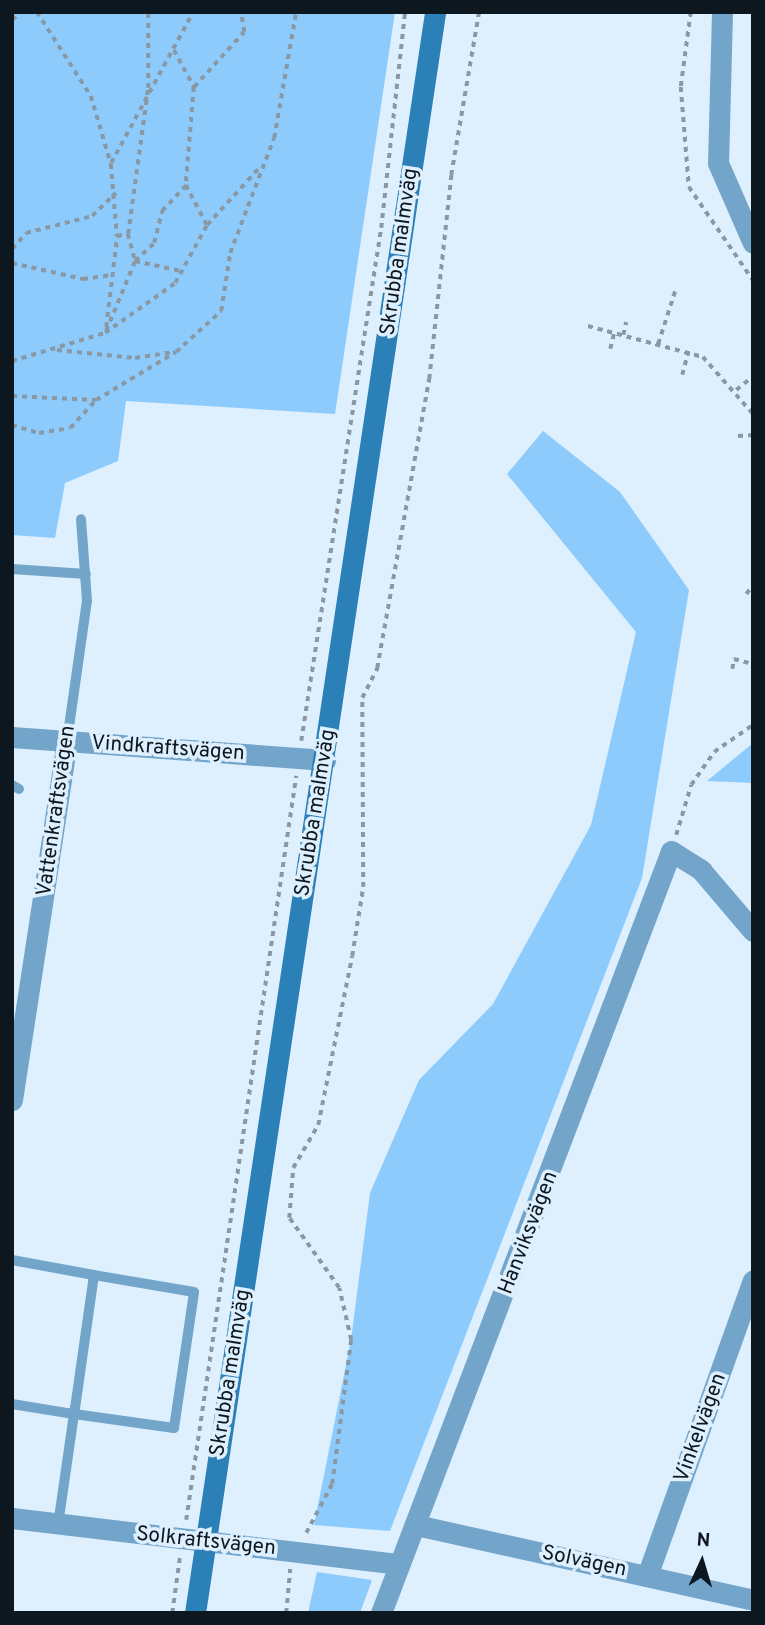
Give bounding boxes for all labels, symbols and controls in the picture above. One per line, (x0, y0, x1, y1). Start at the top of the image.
street label: Skrubba malmväg (376, 167, 424, 337)
street label: Vattenkraftsvägen (33, 724, 81, 898)
street label: Skrubba malmväg (290, 728, 342, 898)
street label: Vindkraftsvägen (90, 731, 246, 767)
street label: Hanviksvägen (494, 1168, 564, 1298)
street label: Skrubba malmväg (205, 1288, 257, 1458)
street label: Vinkelvägen (670, 1370, 732, 1486)
street label: Solkraftsvägen (135, 1522, 277, 1562)
north arrow (667, 1527, 737, 1597)
text: N (696, 1529, 711, 1553)
street label: Solvägen (539, 1541, 629, 1583)

